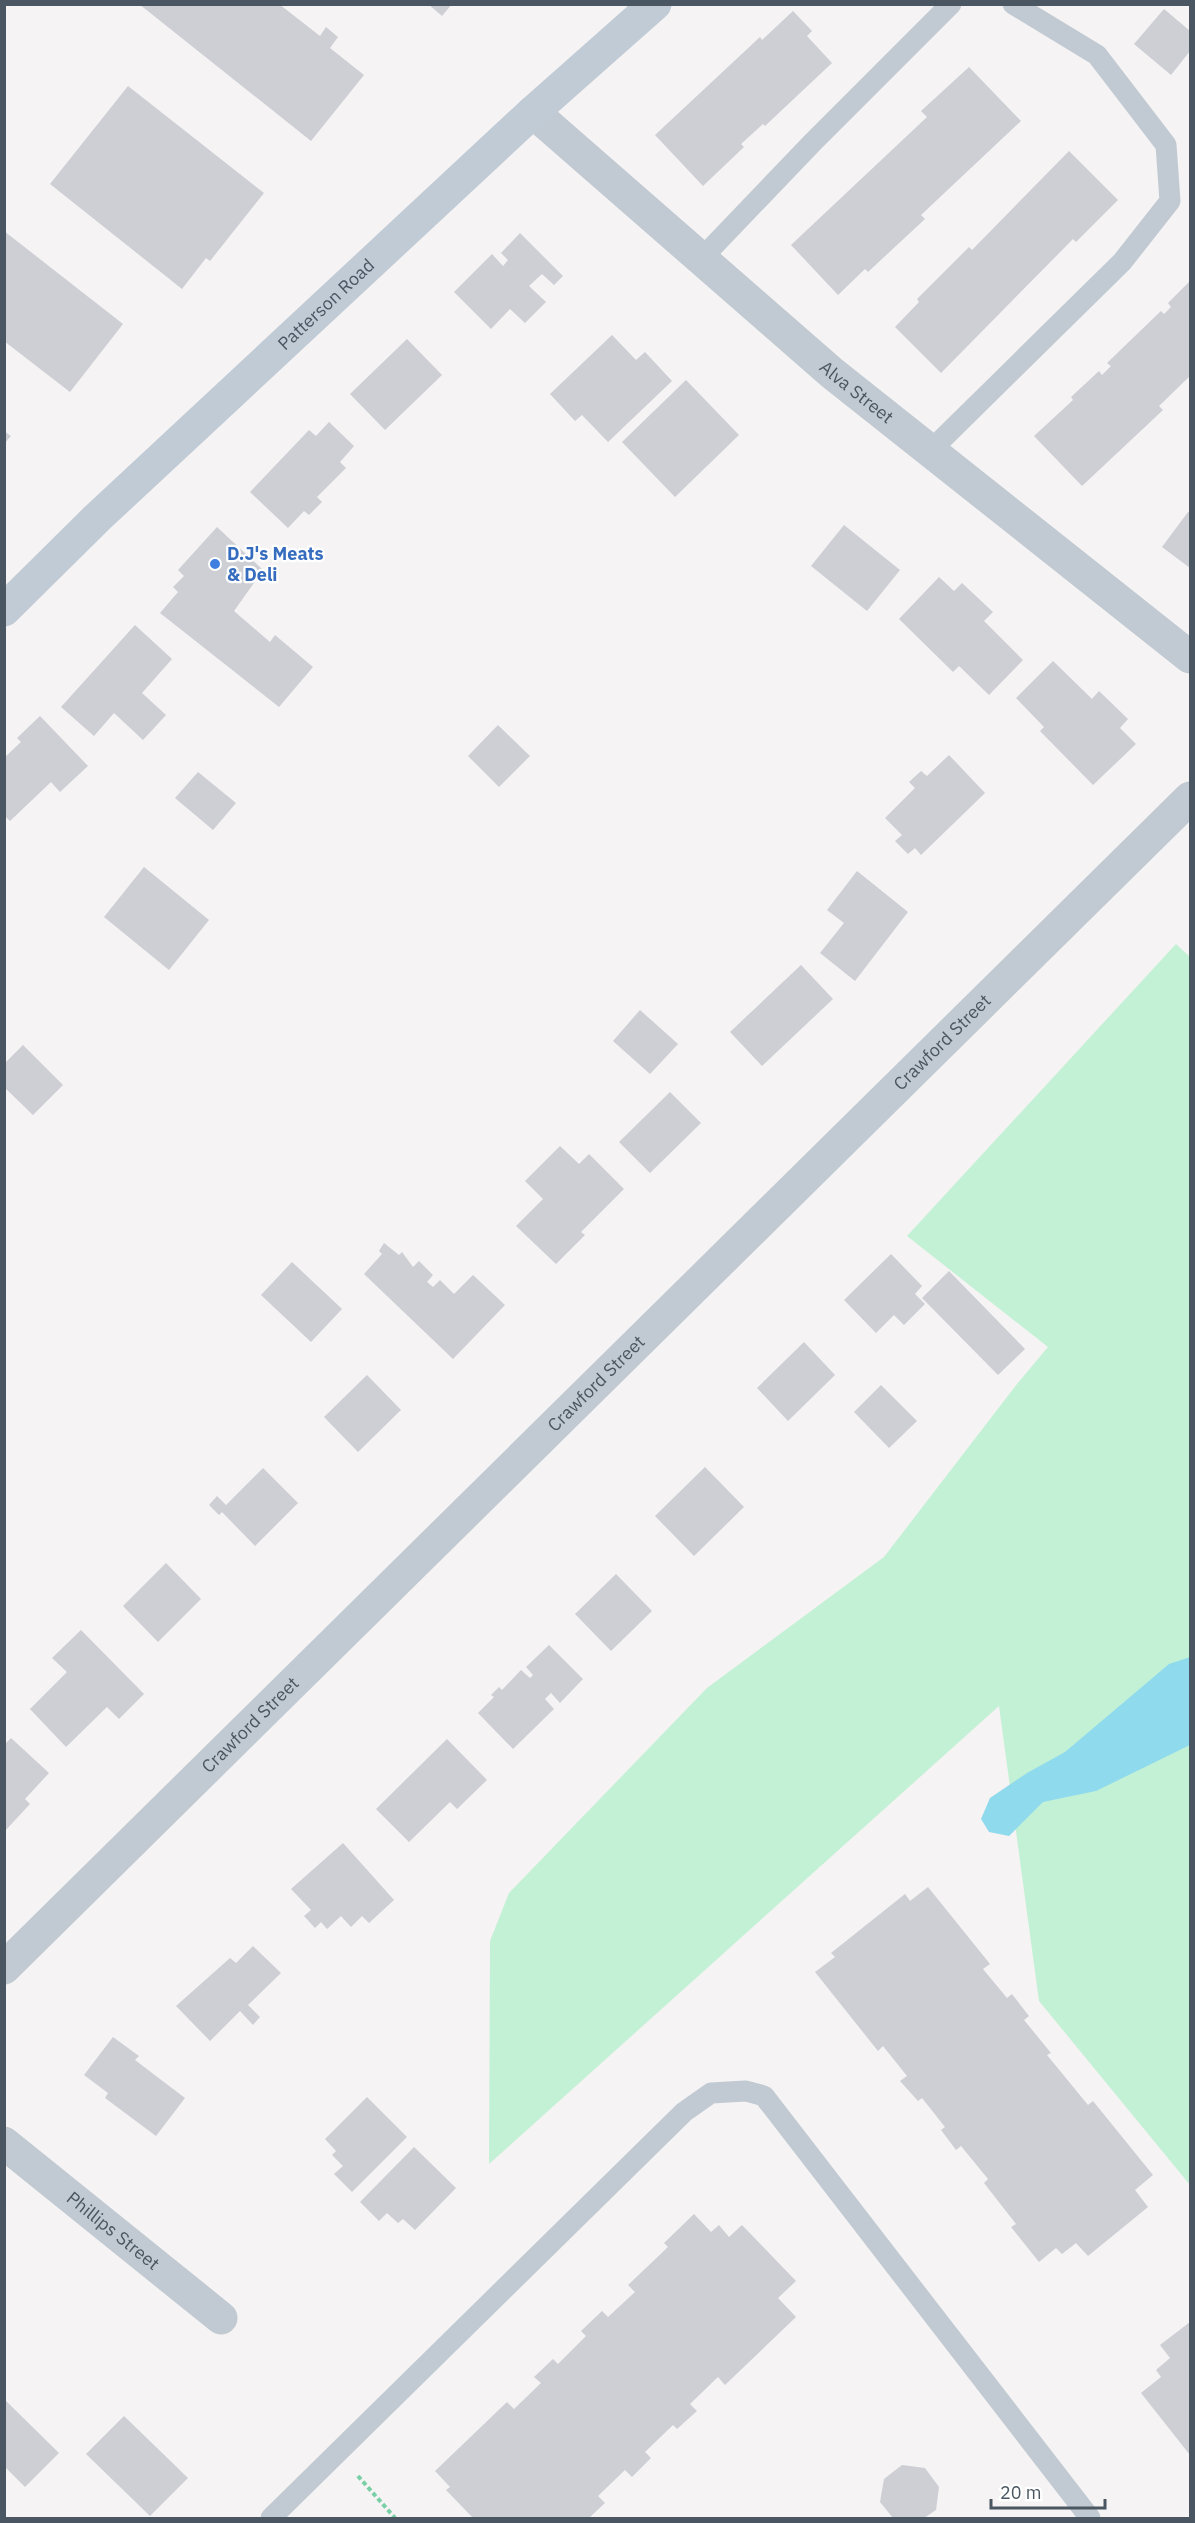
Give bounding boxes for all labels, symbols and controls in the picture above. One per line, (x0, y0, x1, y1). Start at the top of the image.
street label: Patterson Road (273, 254, 379, 355)
street label: Alva Street (815, 355, 898, 428)
place label: D.J's Meats & Deli (227, 542, 324, 586)
marker: D.J's Meats & Deli (208, 557, 222, 571)
street label: Crawford Street (888, 989, 995, 1095)
street label: Crawford Street (542, 1330, 649, 1436)
street label: Crawford Street (196, 1672, 303, 1778)
street label: Phillips Street (62, 2186, 164, 2275)
scale bar (991, 2472, 1105, 2510)
text: 20 m (1000, 2481, 1042, 2504)

